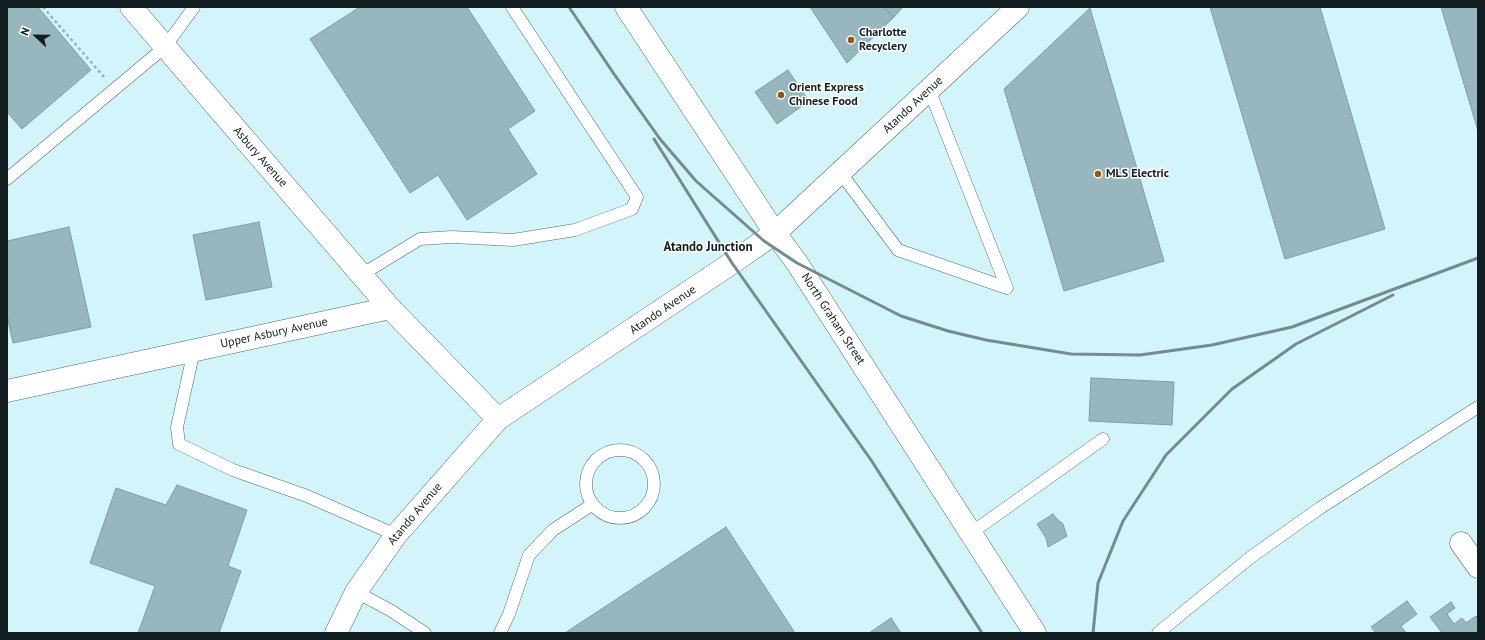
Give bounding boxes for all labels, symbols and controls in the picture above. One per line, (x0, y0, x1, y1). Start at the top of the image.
north arrow (16, 16, 56, 56)
text: N (17, 26, 33, 37)
place label: Charlotte Recyclery (859, 26, 907, 54)
marker: Charlotte Recyclery (846, 35, 856, 45)
street label: Atando Avenue (880, 73, 946, 137)
place label: Orient Express Chinese Food (789, 81, 864, 109)
marker: Orient Express Chinese Food (776, 90, 786, 100)
street label: Asbury Avenue (230, 124, 290, 190)
place label: MLS Electric (1106, 167, 1169, 181)
marker: MLS Electric (1093, 169, 1103, 179)
district label: Atando Junction (663, 239, 753, 255)
street label: North Graham Street (798, 271, 868, 367)
street label: Atando Avenue (627, 283, 699, 337)
street label: Upper Asbury Avenue (219, 315, 329, 351)
street label: Atando Avenue (385, 480, 445, 548)

